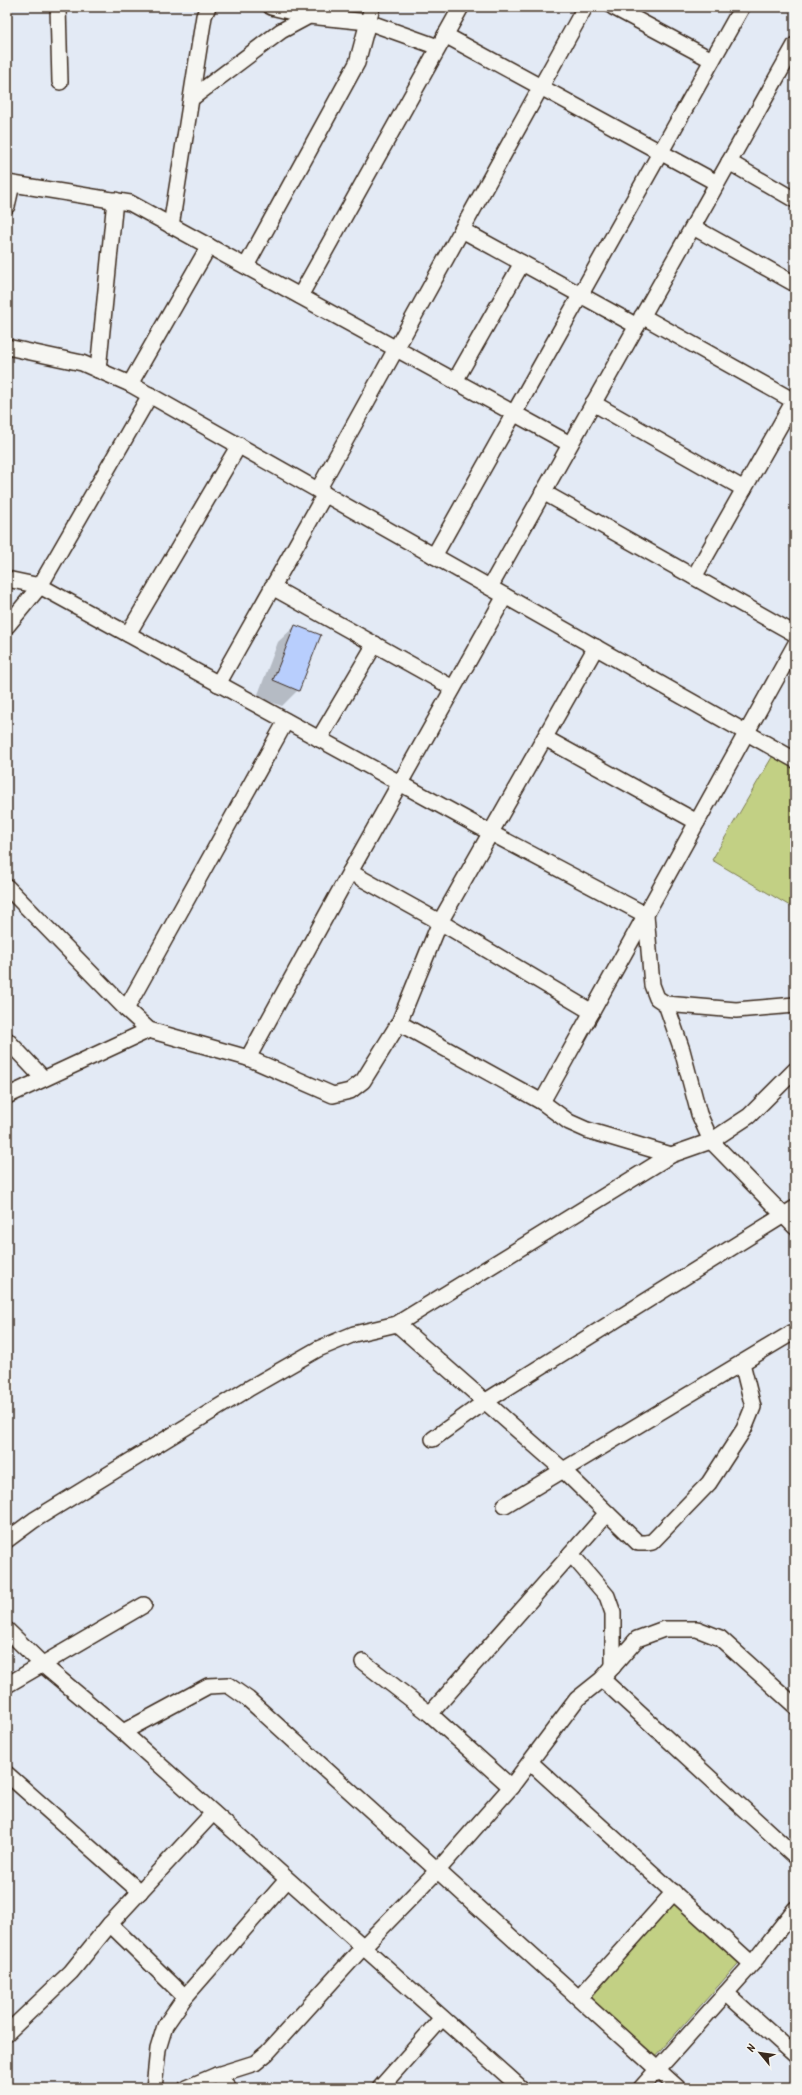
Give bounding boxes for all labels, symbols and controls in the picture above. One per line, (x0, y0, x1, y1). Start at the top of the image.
north arrow (740, 2033, 780, 2073)
text: N (743, 2041, 762, 2056)

